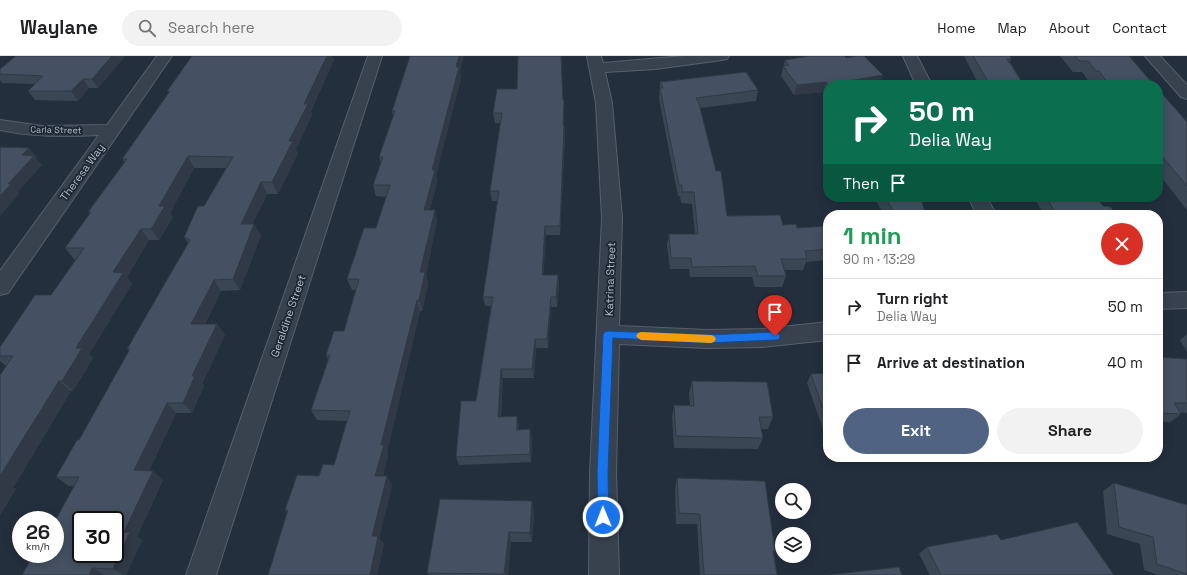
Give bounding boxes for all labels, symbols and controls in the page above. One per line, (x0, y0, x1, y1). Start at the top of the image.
search box (122, 10, 402, 46)
text: Waylane (20, 15, 98, 40)
icon: search (136, 17, 158, 39)
text: Search here (168, 18, 255, 37)
text: Home (937, 19, 975, 37)
text: Map (997, 19, 1027, 37)
text: About (1049, 19, 1090, 37)
text: Contact (1112, 19, 1167, 37)
text: 50 m (909, 93, 975, 129)
icon: right (843, 96, 895, 148)
street label: Carla Street (30, 124, 82, 136)
text: Delia Way (909, 128, 992, 151)
street label: Theresa Way (57, 141, 107, 203)
icon: arrive (887, 172, 909, 194)
text: Then (843, 174, 879, 193)
text: 1 min (843, 220, 902, 251)
button: close (1101, 223, 1143, 265)
street label: Katrina Street (602, 242, 618, 316)
text: 90 m · 13:29 (843, 251, 915, 268)
street label: Geraldine Street (267, 273, 309, 359)
text: Turn right (877, 289, 948, 308)
pin (758, 295, 792, 336)
icon: right (843, 296, 865, 318)
text: 50 m (1108, 297, 1143, 316)
icon: arrive (764, 301, 786, 323)
text: Delia Way (877, 308, 937, 325)
icon: arrive (843, 352, 865, 374)
text: Arrive at destination (877, 353, 1025, 372)
text: 40 m (1107, 353, 1143, 372)
button: Exit (843, 408, 989, 454)
button: Share (997, 408, 1143, 454)
map controls (775, 483, 811, 563)
button: search (775, 483, 811, 519)
position arrow (582, 496, 624, 538)
speed limit sign: 30 (72, 511, 124, 563)
text: 26 (26, 519, 50, 545)
button: layers (775, 527, 811, 563)
text: km/h (26, 540, 50, 553)

